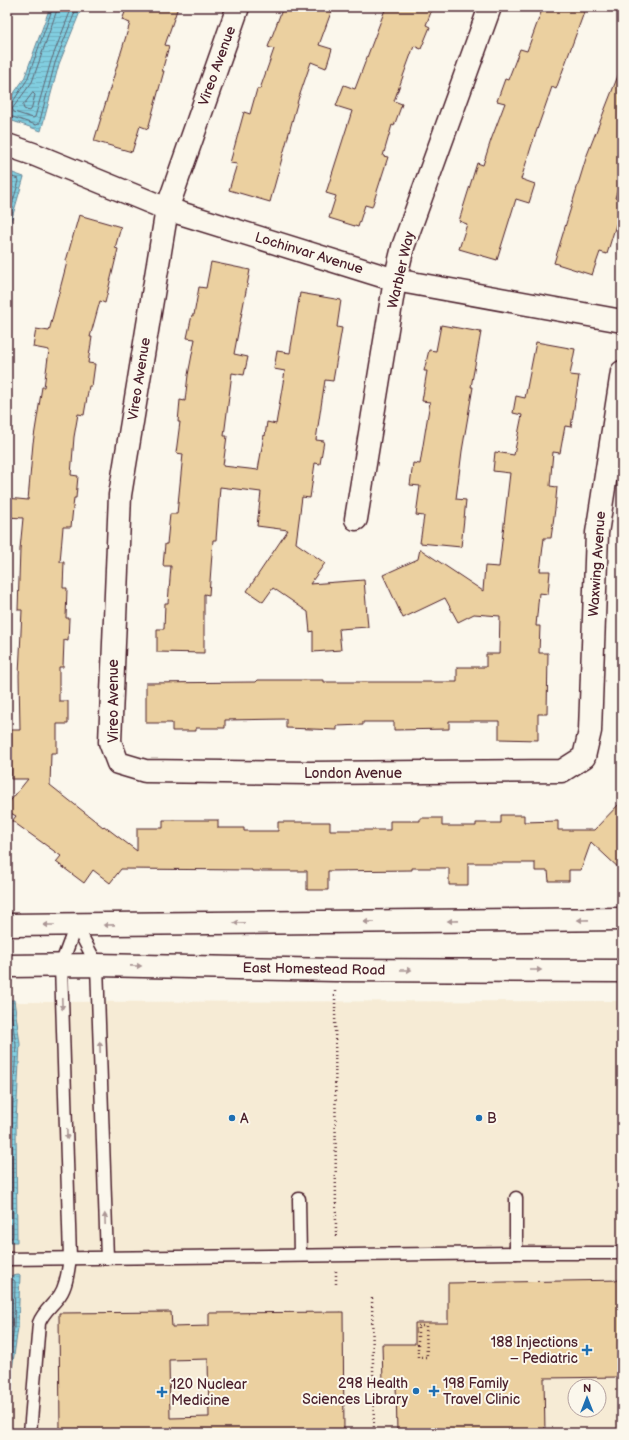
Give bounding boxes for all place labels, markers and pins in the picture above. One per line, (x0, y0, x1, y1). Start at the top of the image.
place label: A (240, 1110, 249, 1127)
place label: B (487, 1110, 497, 1127)
marker: A (227, 1113, 237, 1123)
marker: B (474, 1113, 484, 1123)
place label: 188 Injections – Pediatric (491, 1334, 578, 1367)
marker: 188 Injections – Pediatric (581, 1344, 593, 1356)
place label: 298 Health Sciences Library (302, 1375, 409, 1408)
place label: 198 Family Travel Clinic (443, 1375, 520, 1408)
place label: 120 Nuclear Medicine (171, 1376, 248, 1409)
marker: 198 Family Travel Clinic (428, 1385, 440, 1397)
marker: 120 Nuclear Medicine (156, 1386, 168, 1398)
marker: 298 Health Sciences Library (411, 1386, 421, 1396)

